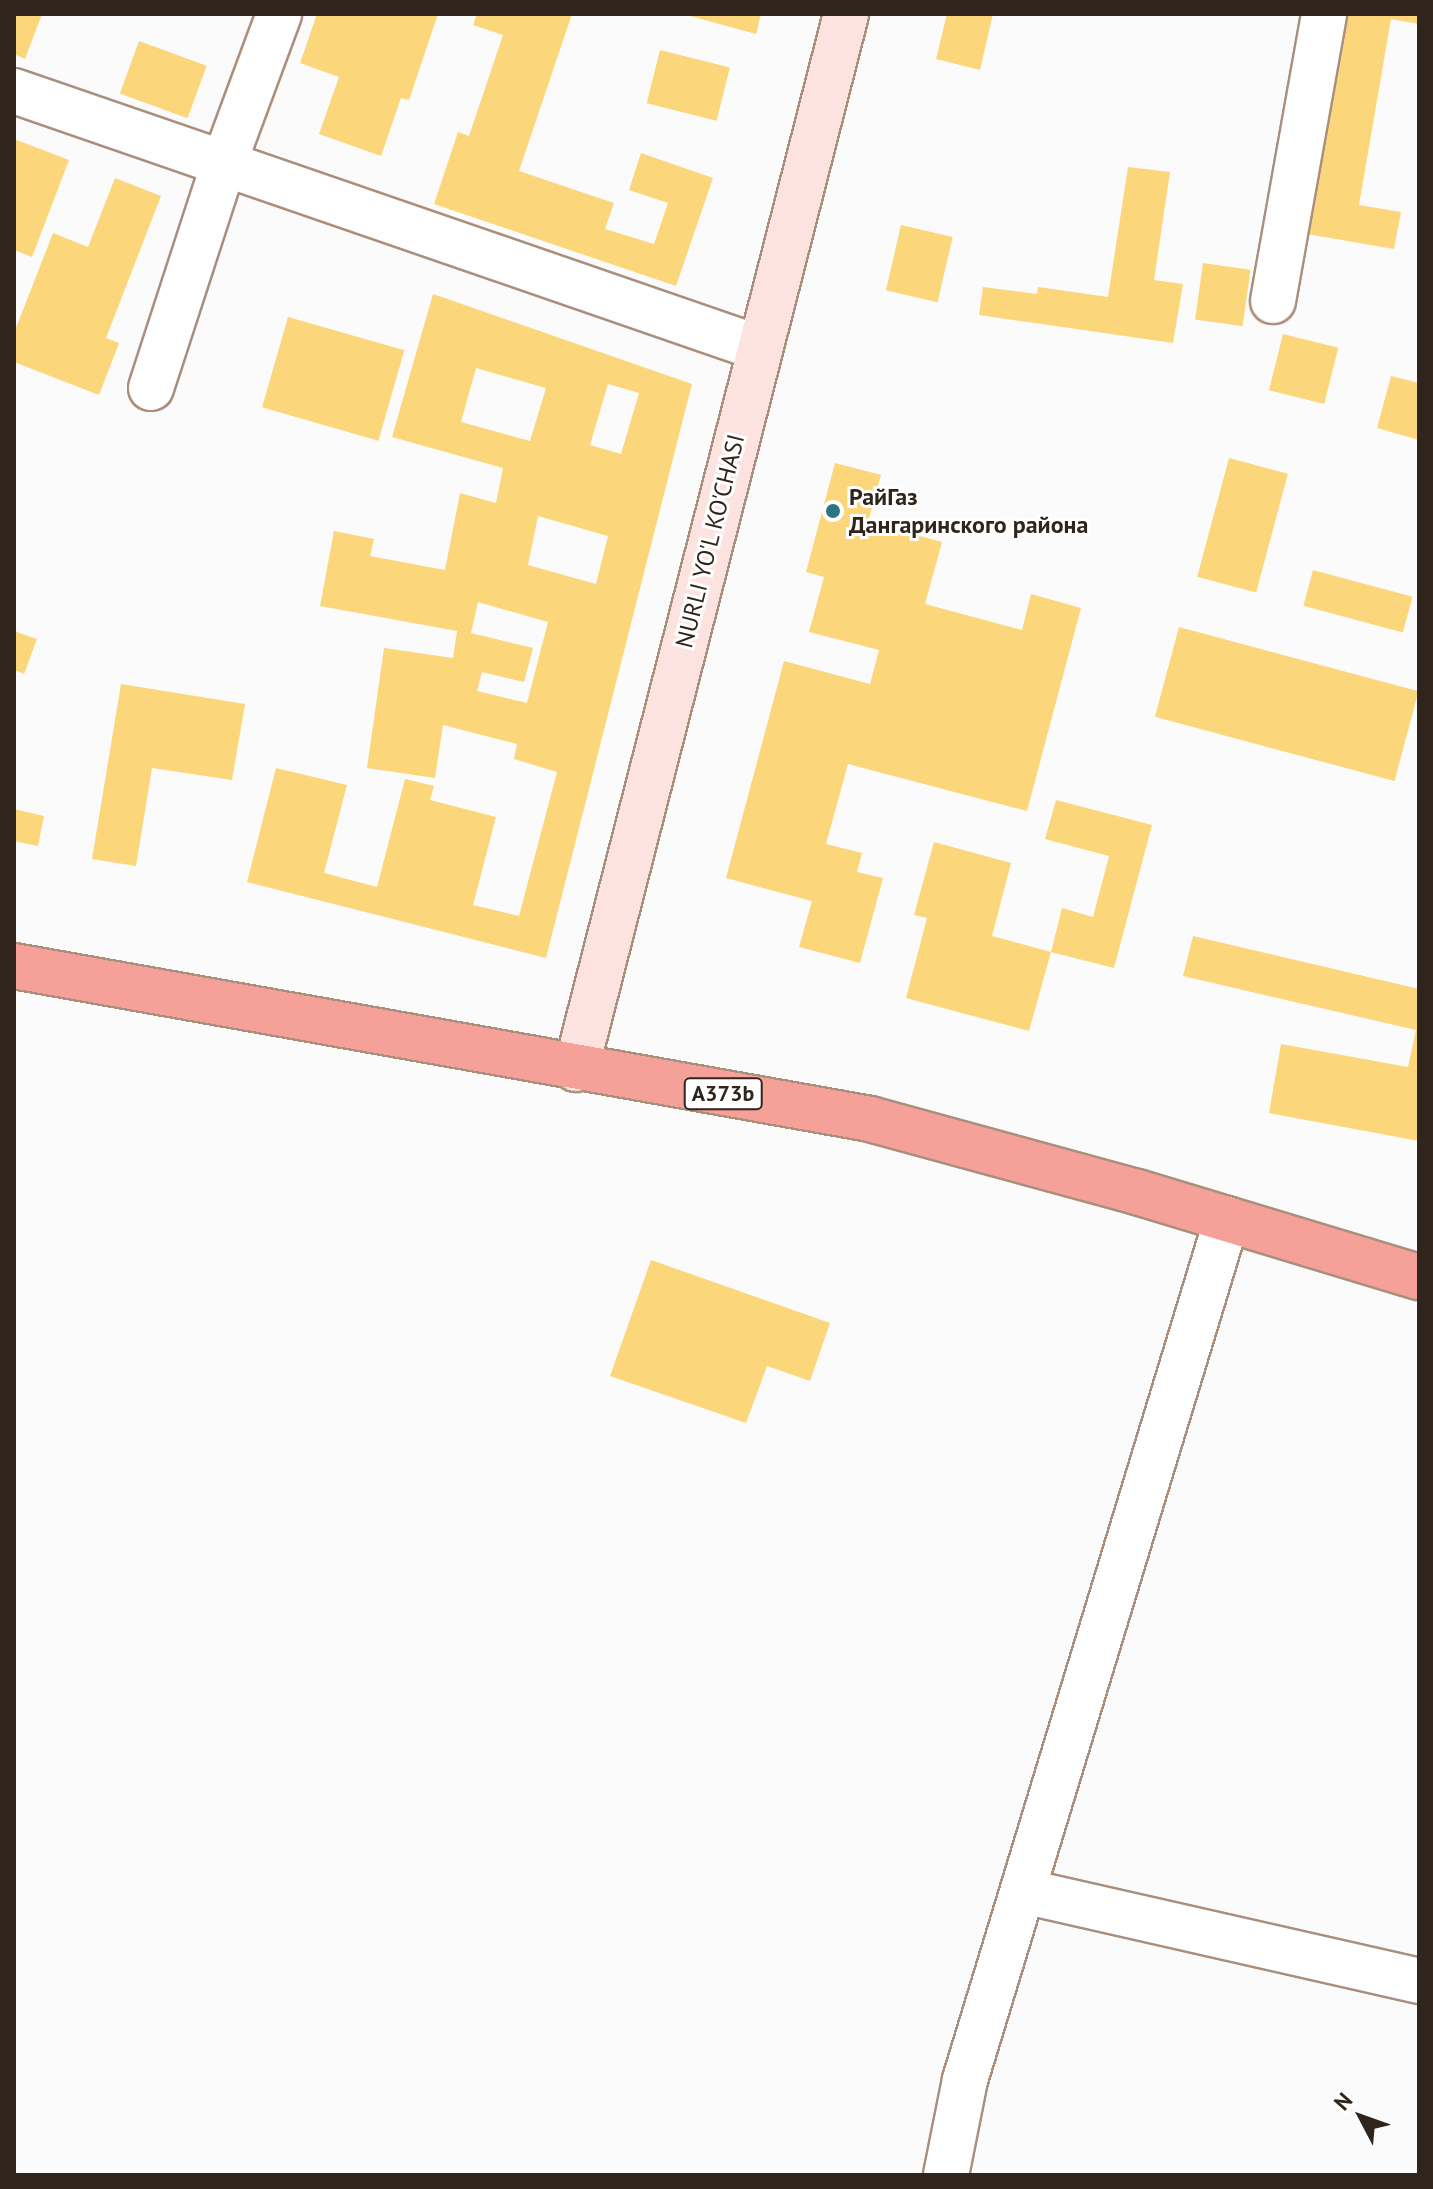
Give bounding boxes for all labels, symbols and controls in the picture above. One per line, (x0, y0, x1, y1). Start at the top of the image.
street label: NURLI YO'L KO'CHASI (669, 431, 751, 651)
place label: РайГаз Дангаринского района (849, 483, 1088, 539)
marker: РайГаз Дангаринского района (824, 502, 842, 520)
road number: A373b (683, 1076, 763, 1112)
north arrow (1321, 2077, 1401, 2157)
text: N (1328, 2087, 1358, 2116)

